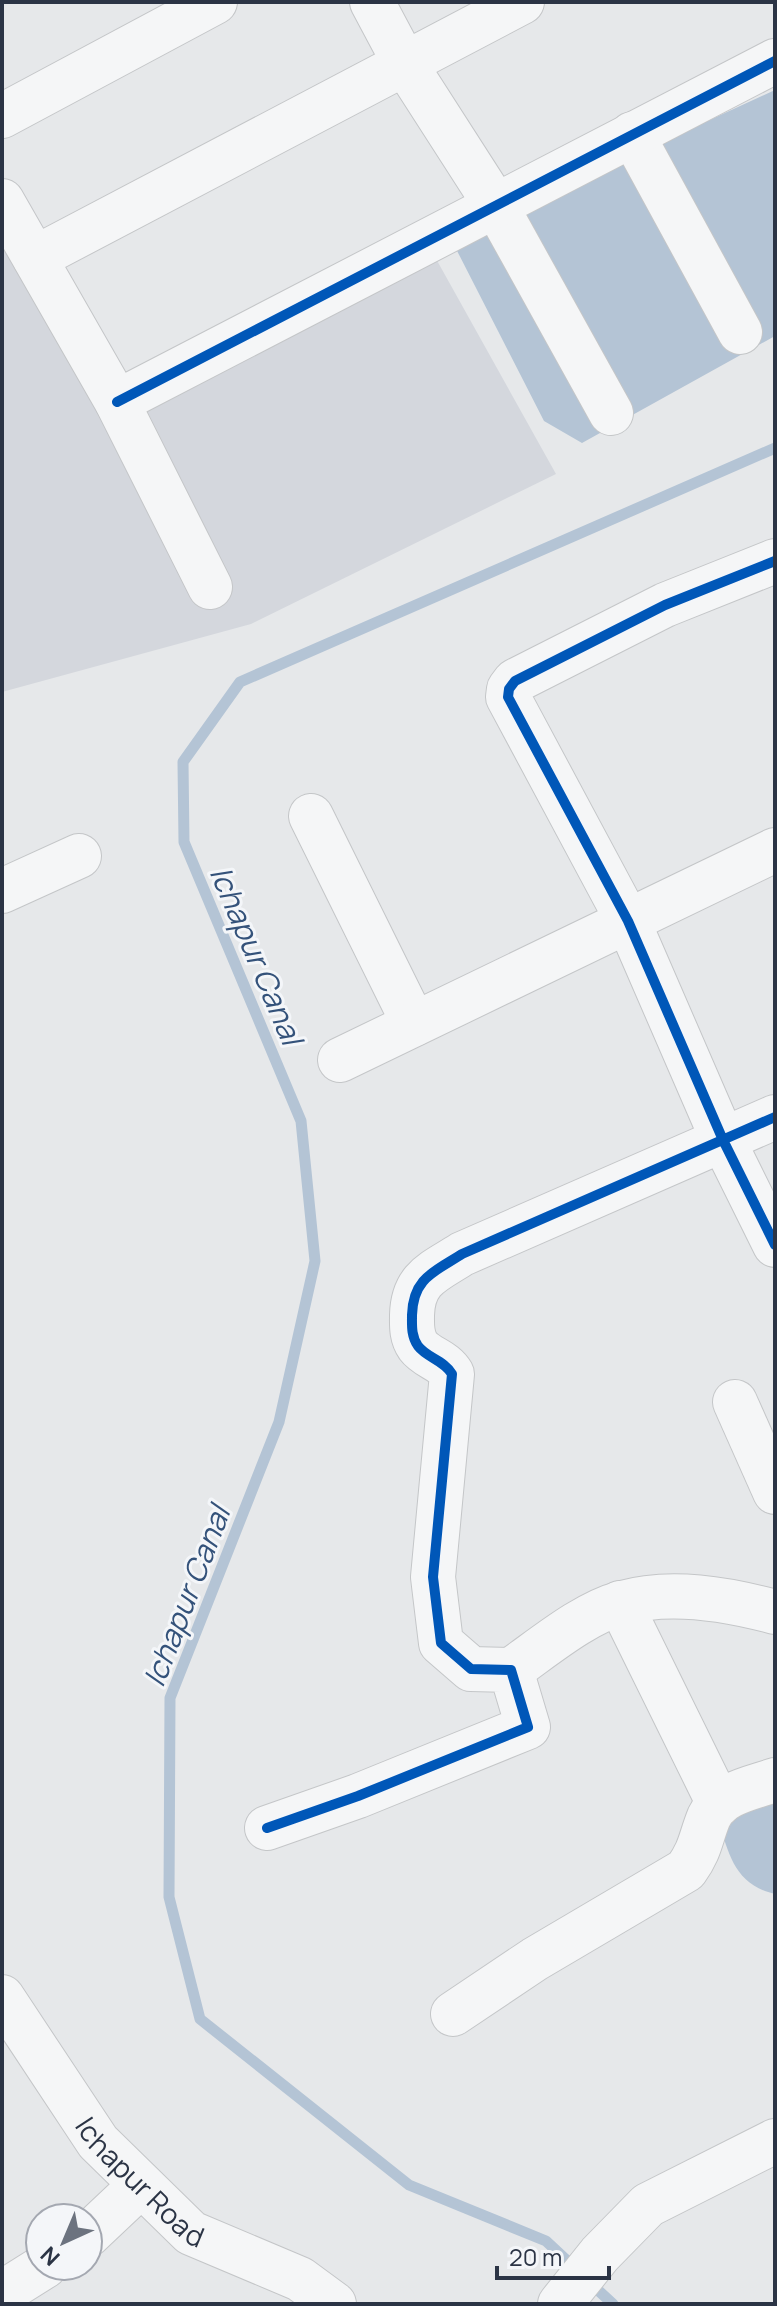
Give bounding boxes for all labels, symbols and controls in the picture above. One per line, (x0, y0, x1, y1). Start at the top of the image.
water label: Ichapur Canal (201, 859, 315, 1054)
water label: Ichapur Canal (133, 1496, 241, 1692)
street label: Ichapur Road (67, 2109, 210, 2255)
north arrow (24, 2202, 104, 2282)
scale bar (497, 2230, 609, 2280)
text: N (34, 2240, 66, 2273)
text: 20 m (509, 2240, 562, 2273)

